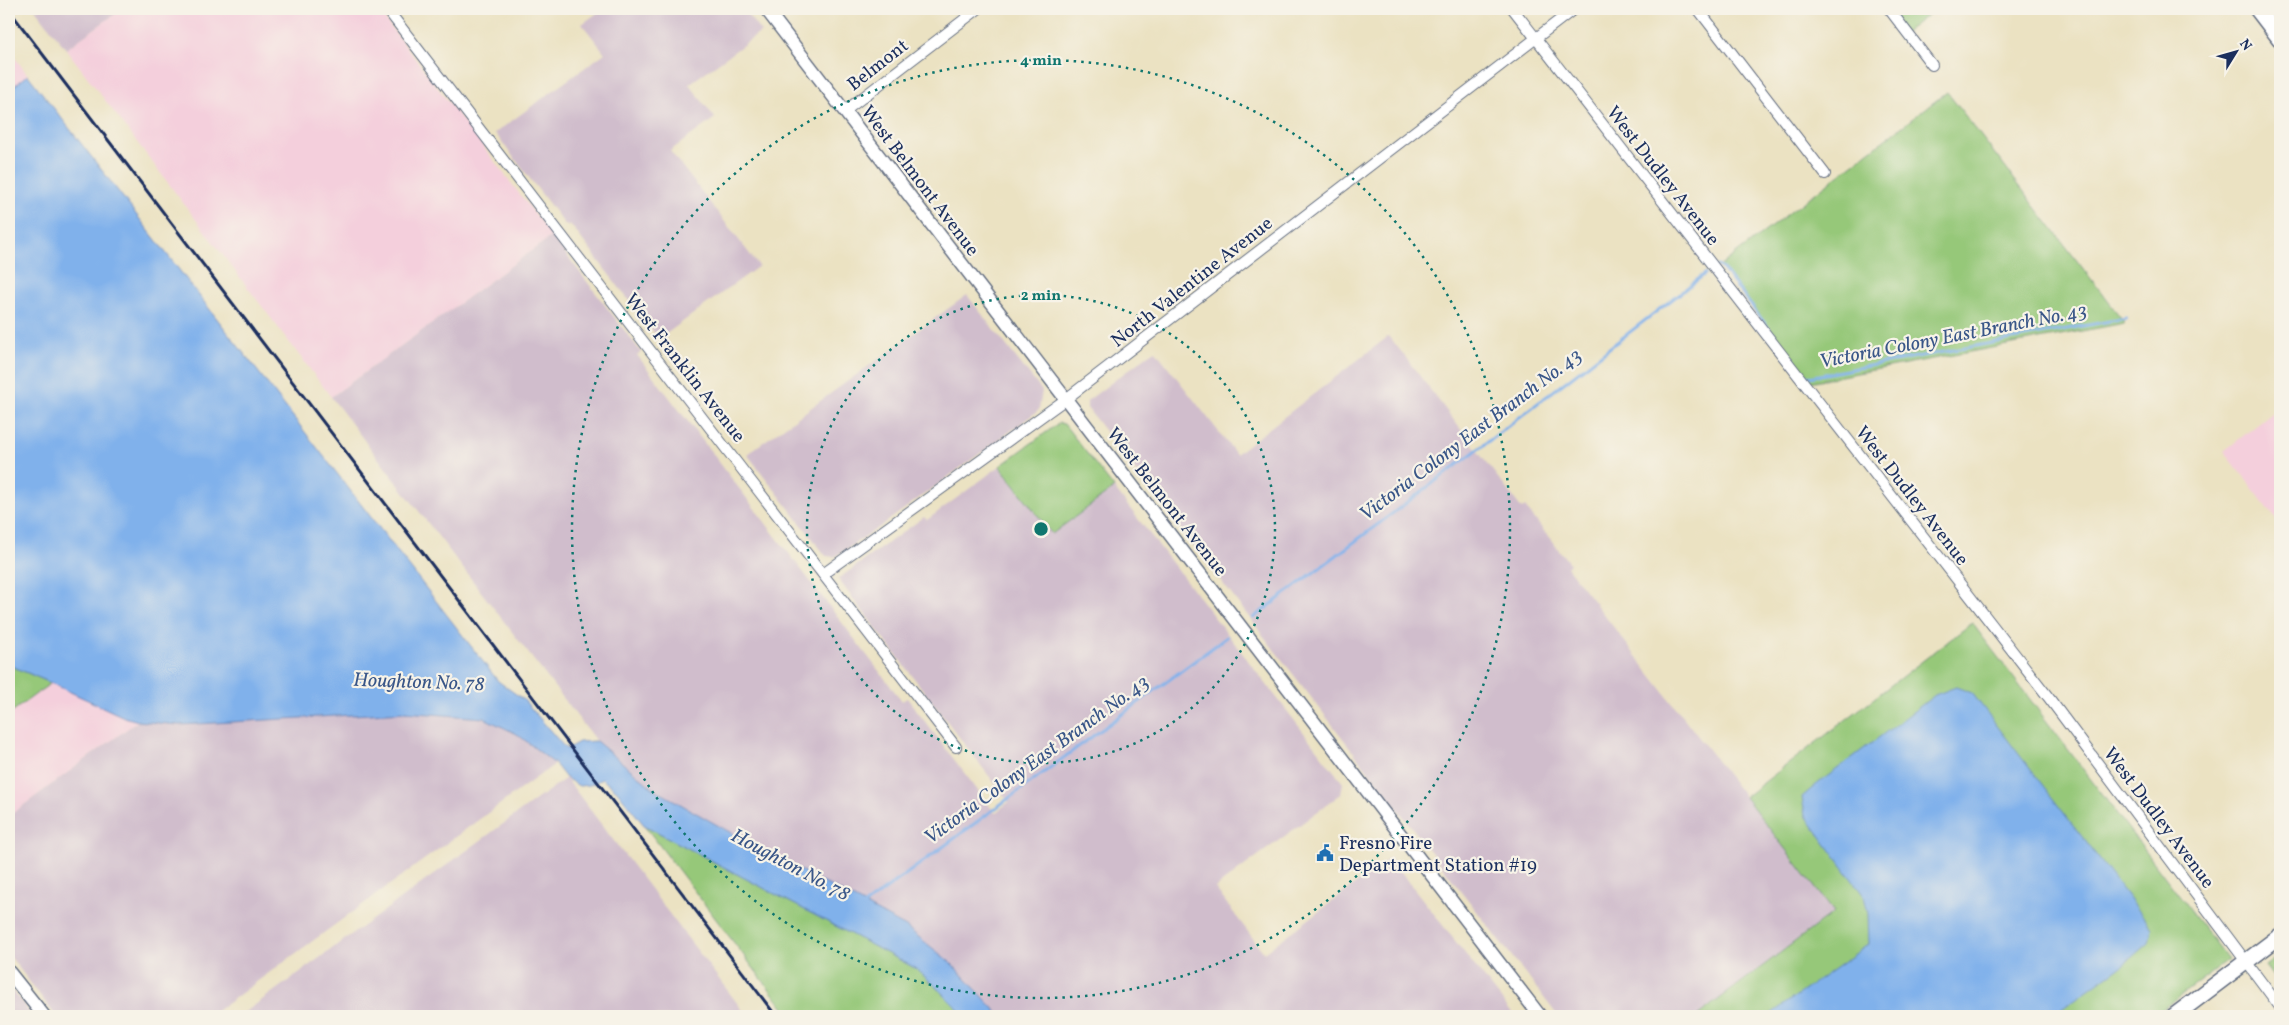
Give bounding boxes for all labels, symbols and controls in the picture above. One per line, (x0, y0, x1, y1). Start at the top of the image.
north arrow (2212, 28, 2262, 78)
street label: Belmont (842, 33, 915, 98)
text: N (2235, 35, 2256, 55)
text: 4 min (1020, 51, 1062, 72)
street label: West Belmont Avenue (854, 100, 985, 262)
street label: West Dudley Avenue (1600, 101, 1725, 251)
street label: North Valentine Avenue (1106, 211, 1279, 354)
text: 2 min (1021, 286, 1061, 307)
street label: West Franklin Avenue (618, 288, 751, 448)
water label: Victoria Colony East Branch No. 43 (1817, 297, 2090, 377)
water label: Victoria Colony East Branch No. 43 (1354, 342, 1588, 529)
street label: West Dudley Avenue (1849, 421, 1974, 571)
street label: West Belmont Avenue (1100, 422, 1233, 582)
centre of rings (1032, 520, 1050, 538)
water label: Houghton No. 78 (353, 667, 485, 699)
water label: Victoria Colony East Branch No. 43 (919, 669, 1156, 852)
street label: West Dudley Avenue (2097, 742, 2220, 894)
water label: Houghton No. 78 (726, 823, 855, 909)
place label: Fresno Fire Department Station #19 (1339, 831, 1537, 879)
public building icon: Fresno Fire Department Station #19 (1315, 843, 1335, 863)

